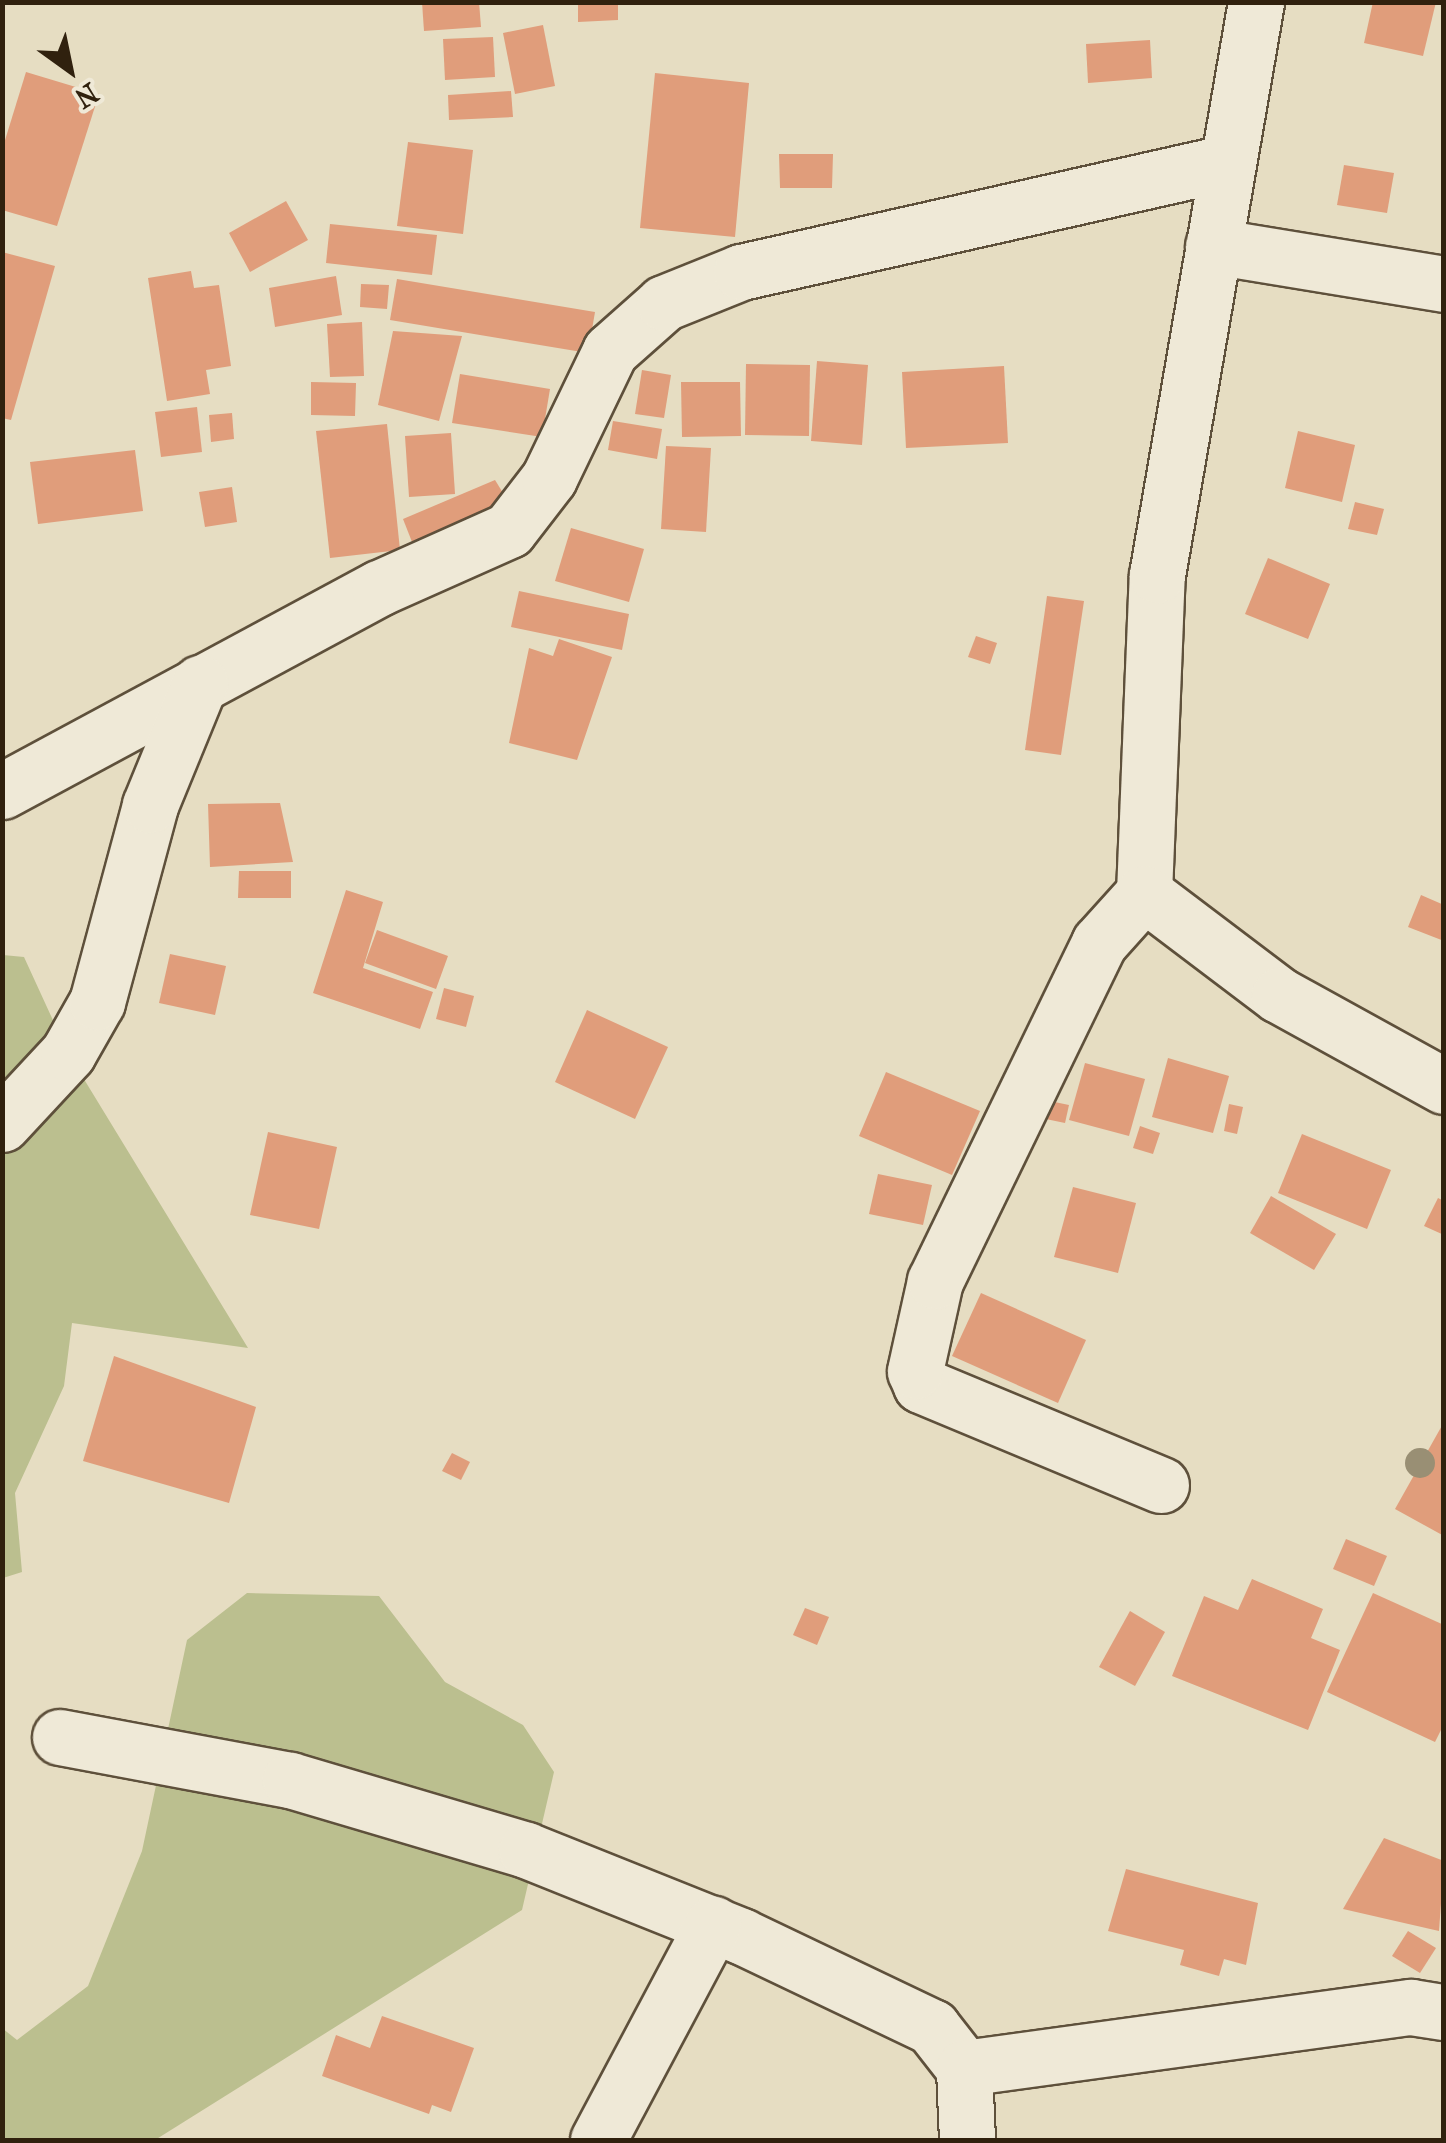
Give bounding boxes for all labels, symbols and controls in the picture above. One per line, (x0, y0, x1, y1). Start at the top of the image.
north arrow (20, 20, 120, 120)
text: N (69, 76, 105, 115)

